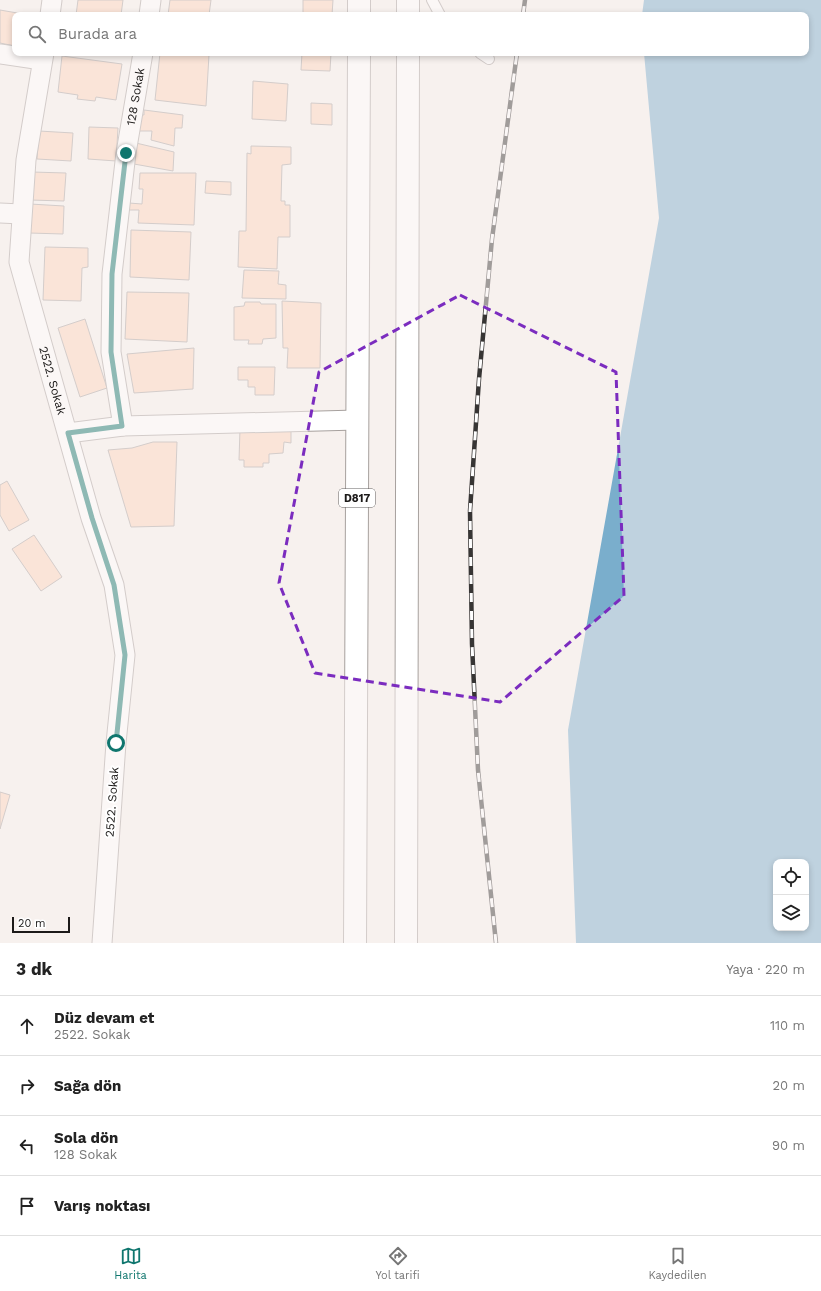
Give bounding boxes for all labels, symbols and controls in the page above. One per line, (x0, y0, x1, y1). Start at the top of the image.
search box (12, 12, 809, 56)
icon: search (26, 23, 48, 45)
text: Burada ara (58, 25, 137, 43)
street label: 128 Sokak (124, 66, 147, 127)
route end (117, 144, 135, 162)
street label: 2522. Sokak (36, 345, 69, 417)
road number: D817 (339, 489, 375, 507)
route start (107, 734, 125, 752)
street label: 2522. Sokak (103, 766, 121, 838)
map controls (773, 859, 809, 931)
button: locate (773, 859, 809, 895)
button: layers (773, 895, 809, 931)
scale bar (12, 915, 70, 934)
text: 20 m (18, 917, 46, 930)
text: 3 dk (16, 959, 52, 979)
text: Yaya · 220 m (726, 962, 805, 977)
text: Düz devam et (54, 1009, 154, 1027)
icon: ahead (16, 1015, 38, 1037)
text: 110 m (770, 1018, 805, 1033)
text: 2522. Sokak (54, 1027, 130, 1042)
icon: right (16, 1075, 38, 1097)
text: Sağa dön (54, 1077, 121, 1095)
text: 20 m (773, 1078, 805, 1093)
text: Sola dön (54, 1129, 118, 1147)
icon: left (16, 1135, 38, 1157)
text: 90 m (772, 1138, 805, 1153)
text: 128 Sokak (54, 1147, 117, 1162)
icon: arrive (16, 1195, 38, 1217)
text: Varış noktası (54, 1197, 151, 1215)
tab: Harita (114, 1245, 147, 1282)
tab: Yol tarifi (376, 1245, 420, 1282)
tab: Kaydedilen (648, 1245, 707, 1282)

